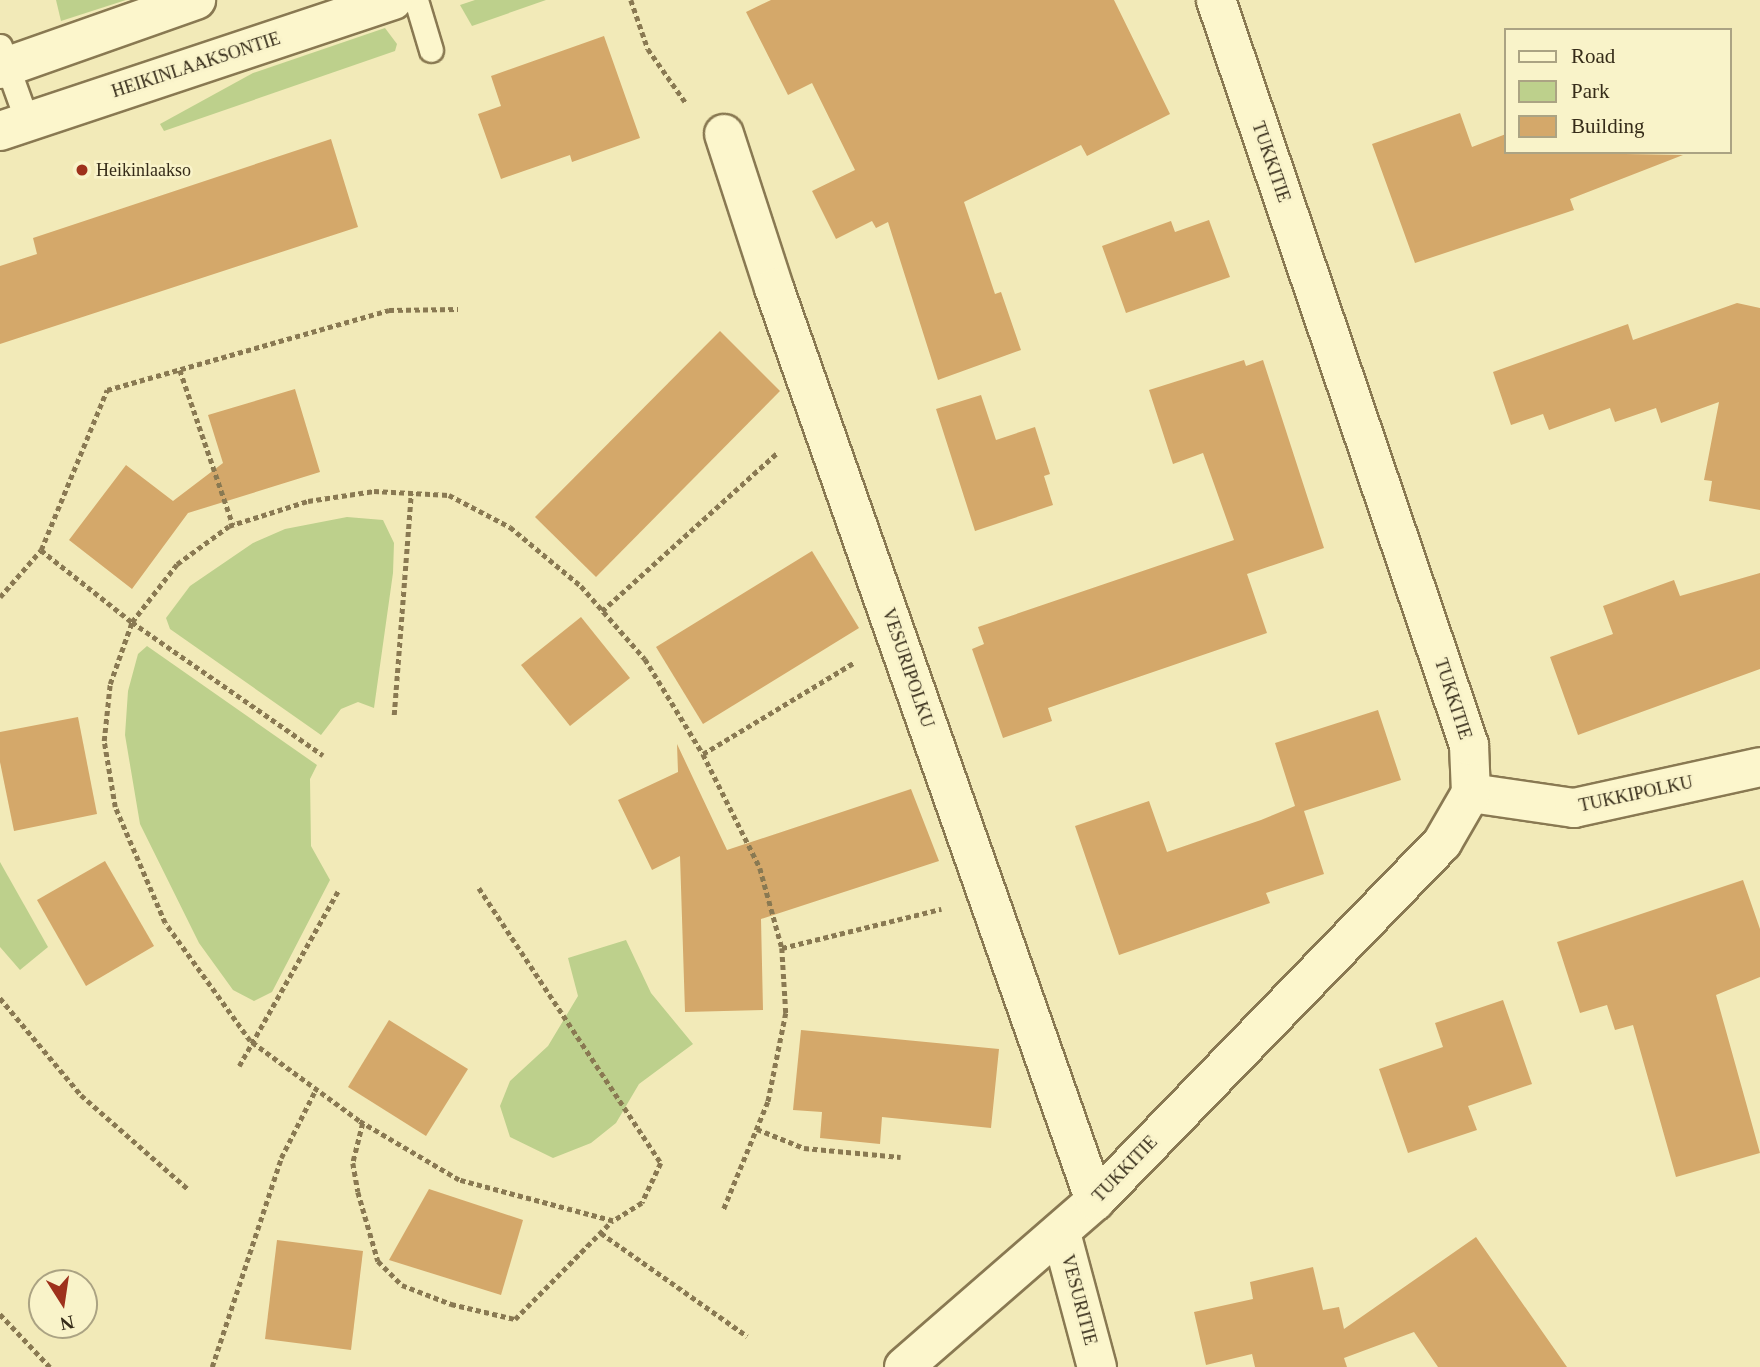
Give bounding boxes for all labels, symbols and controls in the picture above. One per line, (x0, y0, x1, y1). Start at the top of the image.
street label: HEIKINLAAKSONTIE (109, 28, 283, 102)
legend (1504, 28, 1732, 154)
text: Road (1571, 44, 1615, 68)
text: Park (1571, 79, 1610, 103)
text: Building (1571, 114, 1645, 138)
street label: TUKKITIE (1247, 119, 1295, 205)
place label: Heikinlaakso (96, 159, 191, 181)
marker: Heikinlaakso (74, 162, 90, 178)
street label: VESURIPOLKU (877, 605, 939, 731)
street label: TUKKITIE (1430, 656, 1476, 742)
street label: TUKKIPOLKU (1577, 771, 1695, 817)
street label: TUKKITIE (1088, 1131, 1162, 1207)
street label: VESURITIE (1057, 1252, 1101, 1348)
north arrow (28, 1269, 98, 1339)
text: N (58, 1311, 76, 1335)

